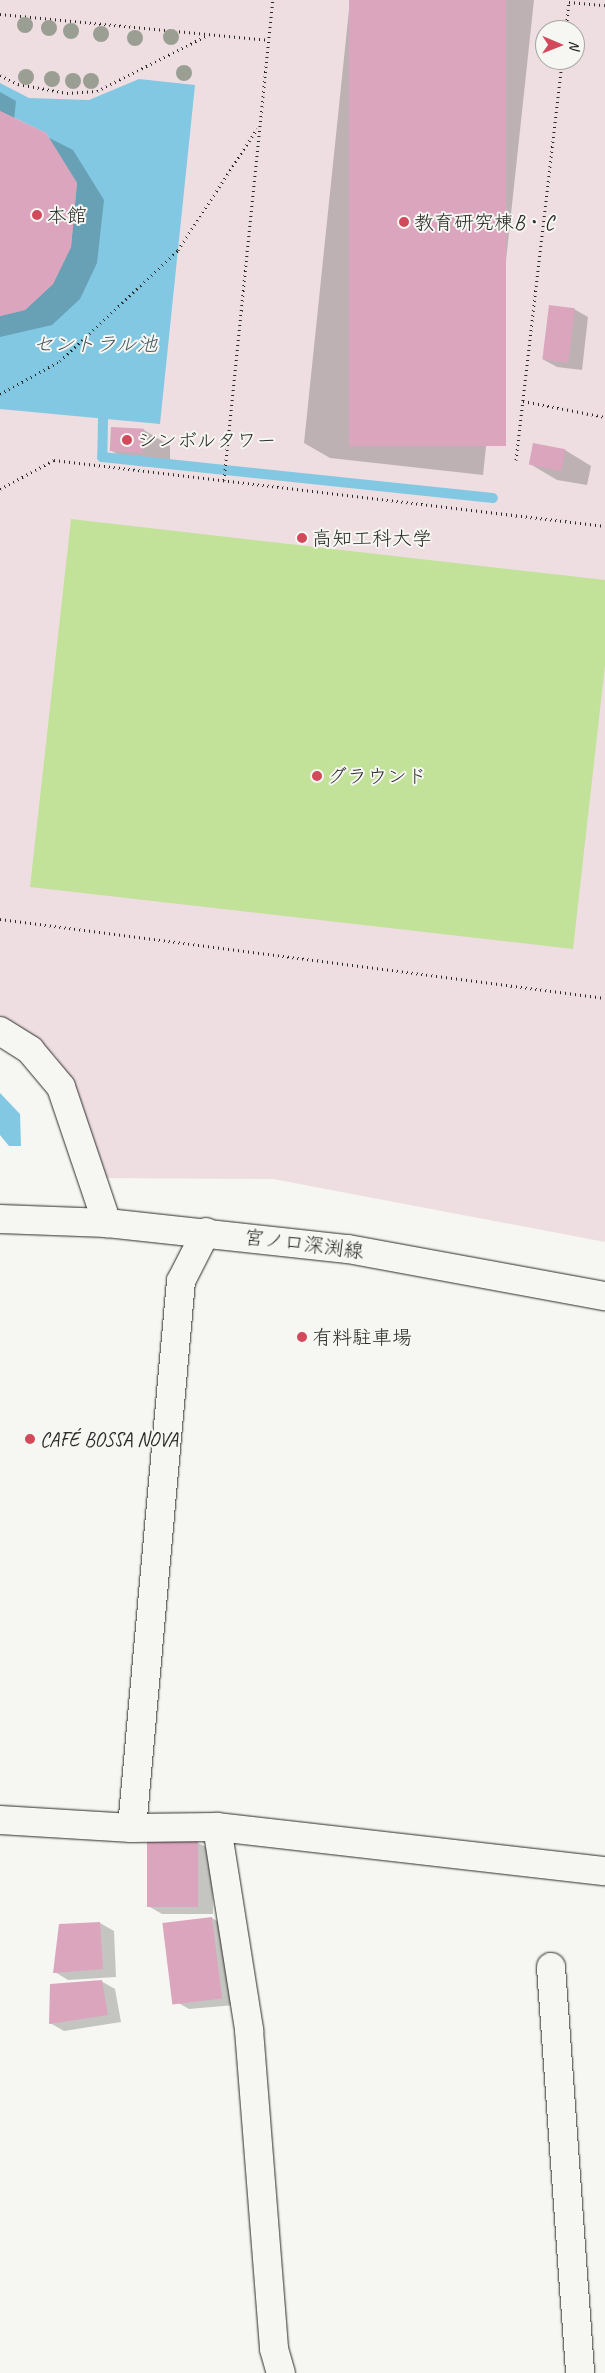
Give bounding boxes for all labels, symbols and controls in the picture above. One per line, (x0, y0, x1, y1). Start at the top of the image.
north arrow (535, 20, 585, 70)
text: N (566, 41, 583, 50)
place label: 本館 (47, 203, 87, 227)
marker: 本館 (31, 209, 43, 221)
place label: 教育研究棟B・C (414, 210, 554, 234)
marker: 教育研究棟B・C (398, 216, 410, 228)
water label: セントラル池 (32, 331, 158, 357)
place label: シンボルタワー (137, 428, 277, 452)
marker: シンボルタワー (121, 434, 133, 446)
place label: 高知工科大学 (312, 526, 432, 550)
marker: 高知工科大学 (296, 532, 308, 544)
place label: グラウンド (327, 764, 427, 788)
marker: グラウンド (311, 770, 323, 782)
street label: 宮ノ口深渕線 (243, 1225, 365, 1263)
place label: 有料駐車場 (312, 1325, 412, 1349)
marker: 有料駐車場 (296, 1331, 308, 1343)
place label: CAFÉ BOSSA NOVA (40, 1427, 178, 1451)
marker: CAFÉ BOSSA NOVA (24, 1433, 36, 1445)

